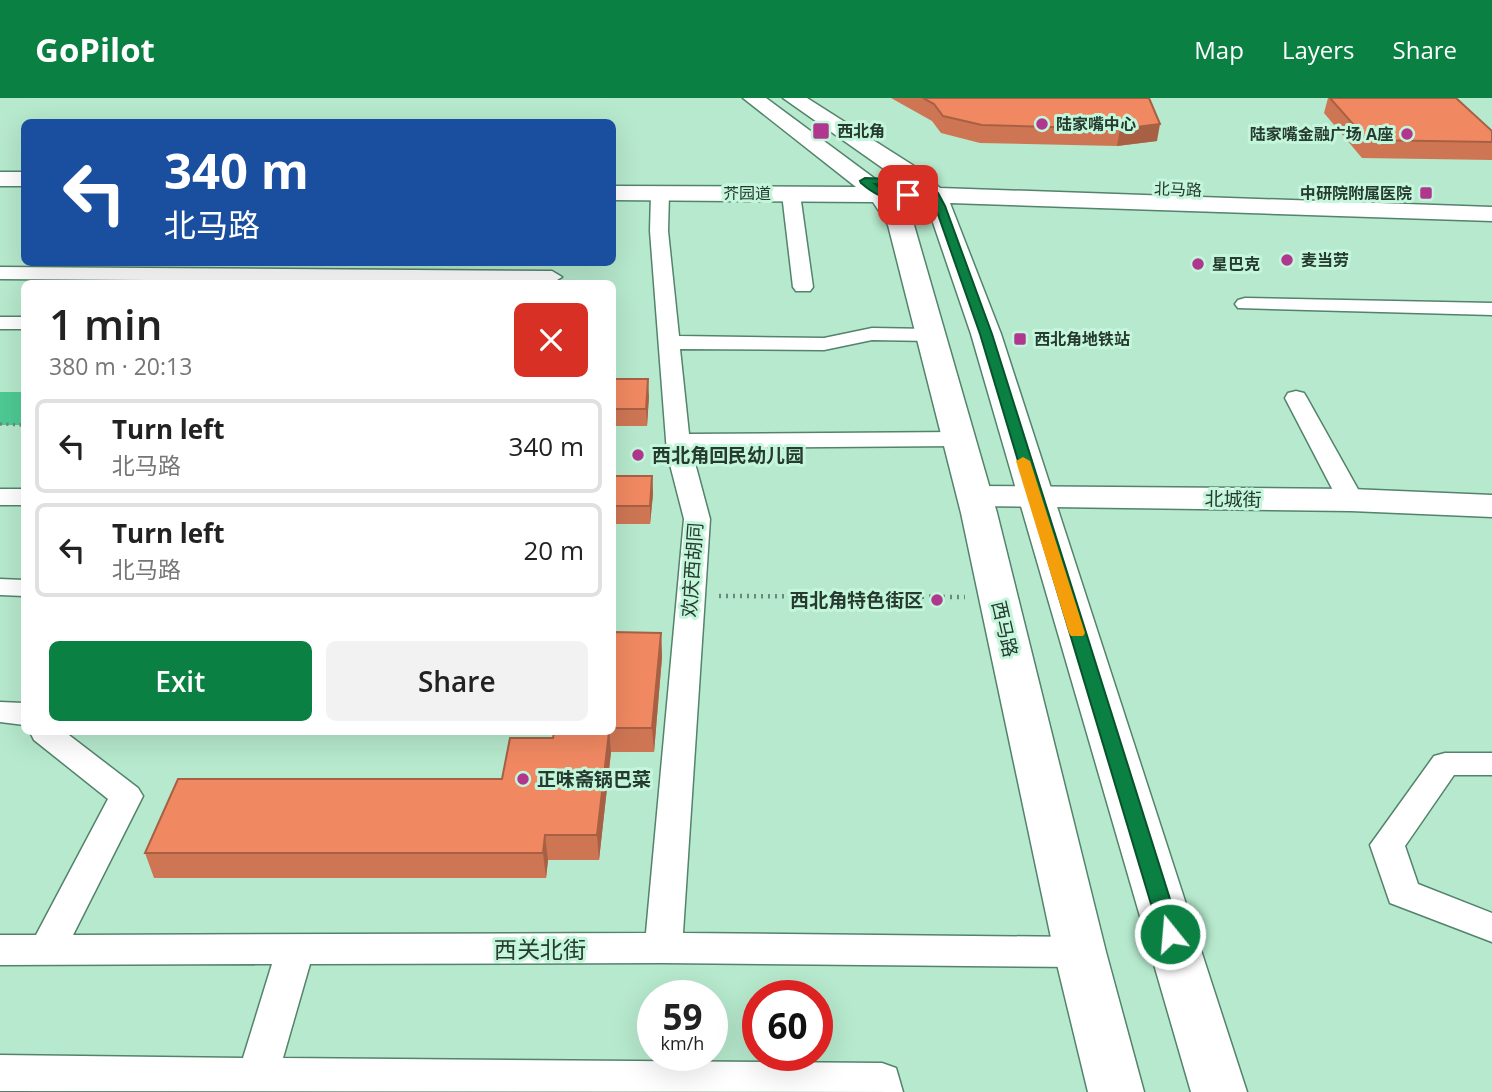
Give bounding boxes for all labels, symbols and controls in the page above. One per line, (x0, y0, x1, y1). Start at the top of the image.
text: GoPilot (35, 27, 155, 72)
text: Map (1194, 33, 1244, 66)
text: Layers (1282, 33, 1355, 66)
text: Share (1393, 33, 1457, 66)
place label: 陆家嘴中心 (1056, 113, 1136, 135)
marker: 陆家嘴中心 (1034, 116, 1050, 132)
place label: 西北角 (837, 120, 885, 142)
marker: 西北角 (811, 121, 831, 141)
place label: 陆家嘴金融广场 A座 (1250, 123, 1393, 145)
marker: 陆家嘴金融广场 A座 (1399, 126, 1415, 142)
text: 340 m (164, 137, 309, 203)
icon: left (49, 147, 140, 238)
pin (878, 165, 938, 225)
icon: arrive (889, 176, 927, 214)
street label: 北马路 (1154, 177, 1202, 201)
street label: 芥园道 (723, 182, 771, 204)
place label: 中研院附属医院 (1300, 182, 1412, 204)
marker: 中研院附属医院 (1418, 185, 1434, 201)
text: 北马路 (164, 203, 260, 246)
place label: 麦当劳 (1301, 249, 1349, 271)
marker: 麦当劳 (1279, 252, 1295, 268)
place label: 星巴克 (1212, 253, 1260, 275)
marker: 星巴克 (1190, 256, 1206, 272)
text: 1 min (49, 295, 162, 352)
button: close (514, 303, 588, 377)
place label: 西北角地铁站 (1034, 328, 1130, 350)
marker: 西北角地铁站 (1012, 331, 1028, 347)
text: 380 m · 20:13 (49, 350, 192, 382)
text: Turn left (112, 411, 224, 447)
icon: left (53, 427, 91, 465)
text: 340 m (509, 428, 584, 464)
place label: 西北角回民幼儿园 (652, 442, 804, 468)
marker: 西北角回民幼儿园 (630, 447, 646, 463)
text: 北马路 (112, 449, 181, 481)
street label: 北城街 (1204, 486, 1262, 512)
text: Turn left (112, 515, 224, 551)
street label: 欢庆西胡同 (676, 522, 708, 618)
icon: left (53, 531, 91, 569)
text: 20 m (523, 532, 584, 568)
text: 北马路 (112, 553, 181, 585)
place label: 西北角特色街区 (790, 587, 923, 613)
marker: 西北角特色街区 (929, 592, 945, 608)
street label: 西马路 (986, 598, 1024, 660)
button: Exit (49, 641, 312, 721)
button: Share (326, 641, 588, 721)
place label: 正味斋锅巴菜 (537, 766, 651, 792)
marker: 正味斋锅巴菜 (515, 771, 531, 787)
position arrow (1133, 897, 1207, 971)
street label: 西关北街 (494, 933, 586, 965)
speed limit sign: 60 (742, 980, 833, 1071)
text: 59 (662, 993, 703, 1040)
text: km/h (661, 1031, 704, 1055)

